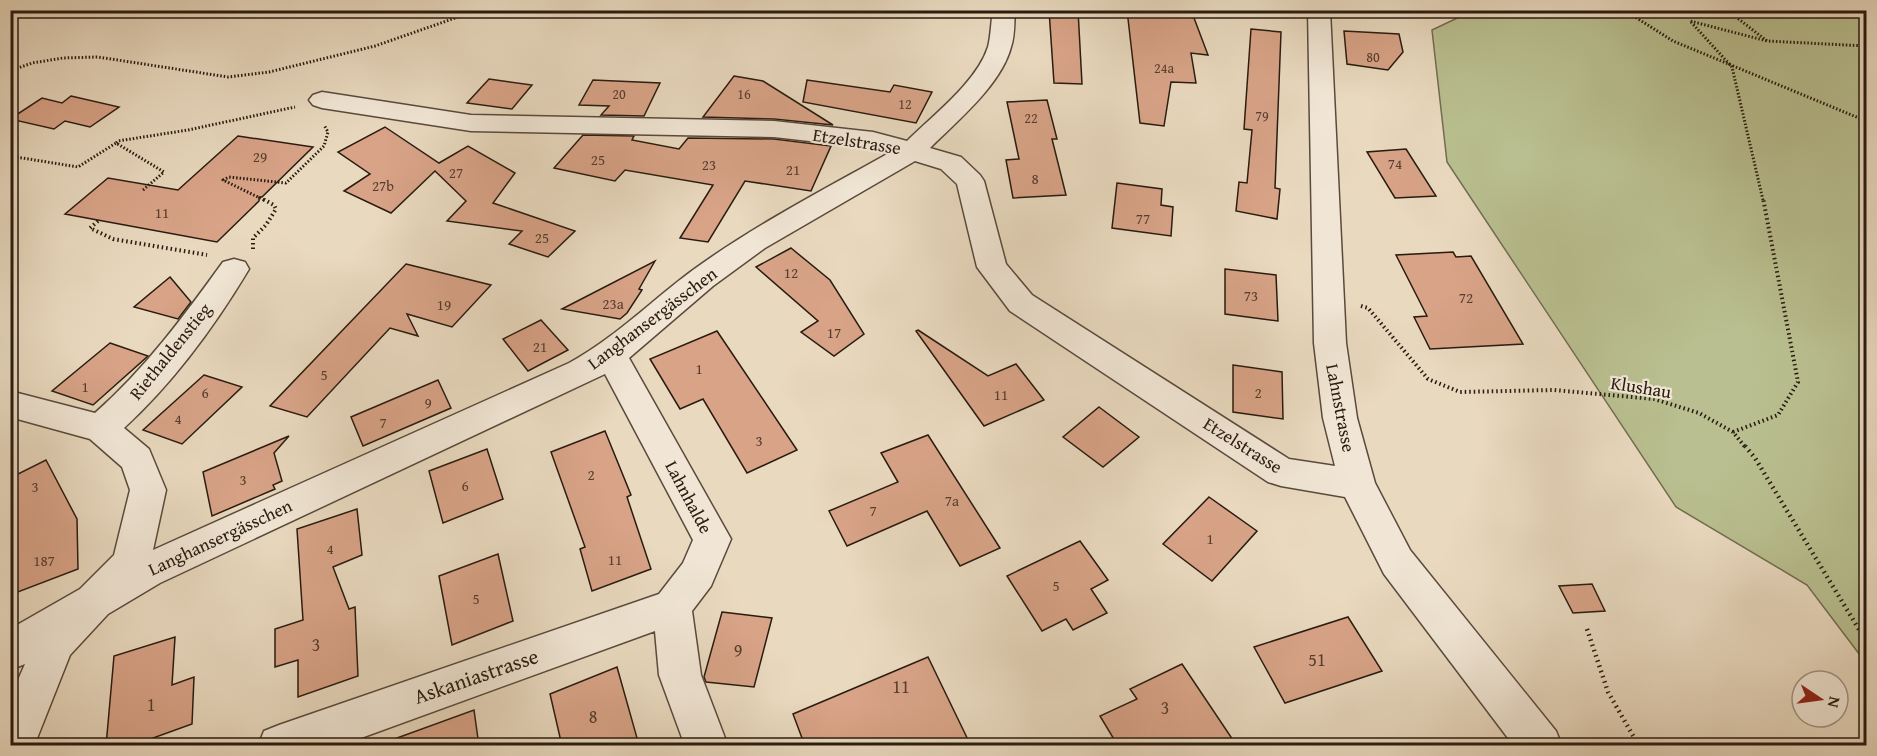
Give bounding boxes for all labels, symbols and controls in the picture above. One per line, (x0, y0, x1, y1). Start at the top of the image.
house number: 80 (1366, 47, 1380, 67)
house number: 24a (1154, 58, 1174, 78)
house number: 20 (612, 84, 626, 104)
house number: 16 (737, 84, 751, 104)
house number: 12 (898, 94, 912, 114)
house number: 79 (1255, 106, 1269, 126)
house number: 22 (1024, 108, 1038, 128)
street label: Etzelstrasse (811, 121, 903, 161)
house number: 29 (253, 146, 267, 167)
house number: 25 (591, 149, 605, 170)
house number: 74 (1388, 153, 1402, 174)
house number: 23 (702, 154, 716, 175)
house number: 21 (786, 159, 800, 180)
house number: 27 (449, 162, 463, 183)
house number: 8 (1031, 168, 1039, 189)
house number: 27b (372, 175, 394, 196)
house number: 11 (155, 202, 169, 223)
house number: 77 (1136, 208, 1150, 229)
house number: 25 (535, 227, 549, 248)
street label: Langhansergässchen (582, 260, 722, 376)
house number: 12 (784, 262, 798, 283)
house number: 73 (1244, 285, 1258, 306)
house number: 72 (1459, 287, 1473, 308)
house number: 23a (602, 293, 624, 314)
house number: 19 (437, 294, 451, 315)
street label: Riethaldenstieg (122, 297, 218, 405)
house number: 17 (827, 322, 841, 343)
house number: 21 (533, 336, 547, 357)
house number: 1 (695, 358, 703, 379)
street label: Lahnstrasse (1319, 362, 1363, 454)
house number: 5 (320, 364, 328, 385)
street label: Klushau (1609, 369, 1673, 405)
house number: 1 (81, 376, 89, 397)
house number: 6 (201, 382, 209, 403)
house number: 2 (1254, 382, 1262, 403)
house number: 11 (994, 384, 1008, 405)
house number: 9 (424, 392, 432, 413)
house number: 4 (174, 408, 182, 429)
street label: Etzelstrasse (1198, 410, 1288, 480)
house number: 7 (379, 412, 387, 433)
house number: 3 (755, 430, 763, 451)
street label: Lahnhalde (658, 456, 720, 538)
house number: 2 (587, 464, 595, 485)
house number: 3 (239, 469, 247, 490)
house number: 6 (461, 475, 469, 496)
house number: 3 (31, 476, 39, 497)
house number: 7a (945, 490, 959, 511)
street label: Langhansergässchen (144, 492, 296, 582)
house number: 7 (869, 500, 877, 521)
house number: 1 (1206, 528, 1214, 549)
house number: 4 (326, 538, 334, 559)
house number: 11 (608, 549, 622, 570)
house number: 187 (33, 550, 55, 571)
house number: 5 (1052, 575, 1060, 596)
house number: 5 (472, 588, 480, 609)
house number: 3 (312, 631, 320, 658)
house number: 9 (734, 637, 742, 664)
street label: Askaniastrasse (410, 640, 543, 712)
house number: 51 (1308, 646, 1326, 673)
north arrow (1790, 669, 1850, 729)
house number: 11 (892, 673, 910, 700)
house number: 1 (147, 691, 155, 718)
house number: 3 (1161, 694, 1169, 721)
text: N (1822, 694, 1848, 711)
house number: 8 (589, 703, 597, 730)

